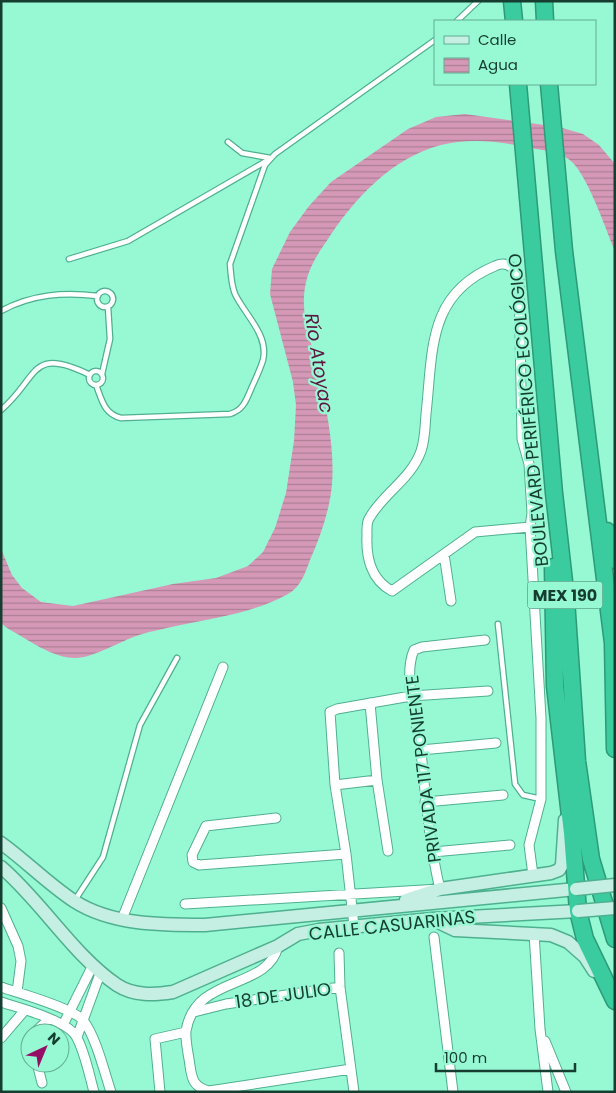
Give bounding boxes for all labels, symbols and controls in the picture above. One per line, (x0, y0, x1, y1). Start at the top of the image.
legend (434, 20, 596, 85)
text: Calle (478, 29, 516, 50)
text: Agua (478, 54, 518, 75)
street label: BOULEVARD PERIFÉRICO ECOLÓGICO (502, 252, 554, 568)
water label: Río Atoyac (298, 311, 340, 415)
road number: MEX 190 (528, 582, 602, 608)
street label: PRIVADA 117 PONIENTE (399, 674, 447, 864)
street label: CALLE CASUARINAS (308, 904, 476, 946)
street label: 18 DE JULIO (233, 976, 333, 1014)
north arrow (20, 1023, 70, 1073)
text: N (43, 1028, 65, 1049)
scale bar (436, 1040, 575, 1072)
text: 100 m (444, 1047, 487, 1068)

